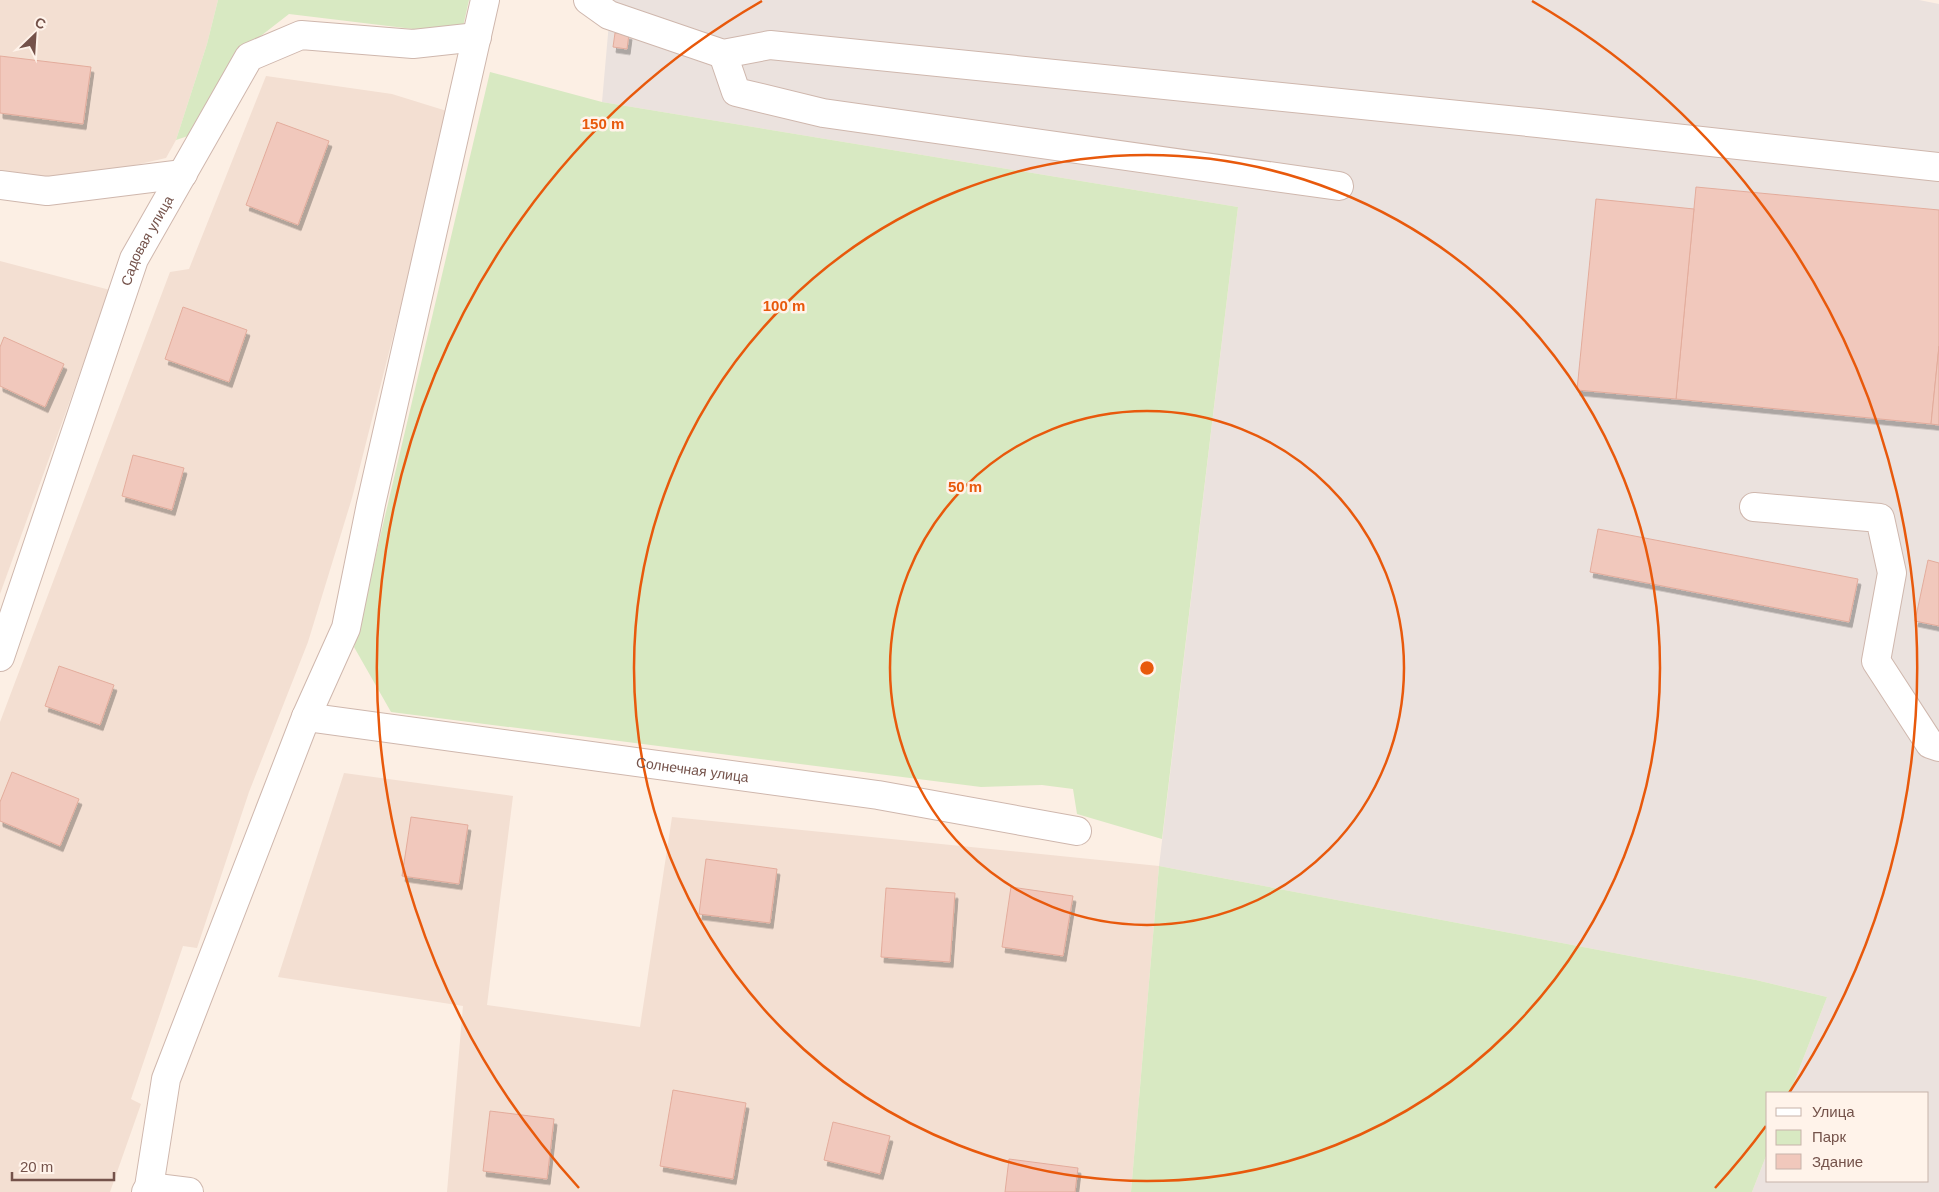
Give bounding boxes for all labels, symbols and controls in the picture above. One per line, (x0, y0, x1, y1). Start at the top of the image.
north arrow (10, 10, 60, 60)
text: С (33, 14, 48, 33)
text: 150 m (582, 115, 624, 132)
street label: Садовая улица (118, 193, 176, 288)
text: 100 m (763, 297, 805, 314)
text: 50 m (948, 478, 982, 495)
centre of rings (1138, 659, 1156, 677)
street label: Солнечная улица (635, 754, 750, 785)
legend (1766, 1092, 1929, 1182)
text: Улица (1812, 1103, 1855, 1120)
text: Парк (1812, 1128, 1846, 1145)
scale bar (12, 1150, 115, 1182)
text: Здание (1812, 1153, 1863, 1170)
text: 20 m (20, 1158, 53, 1175)

